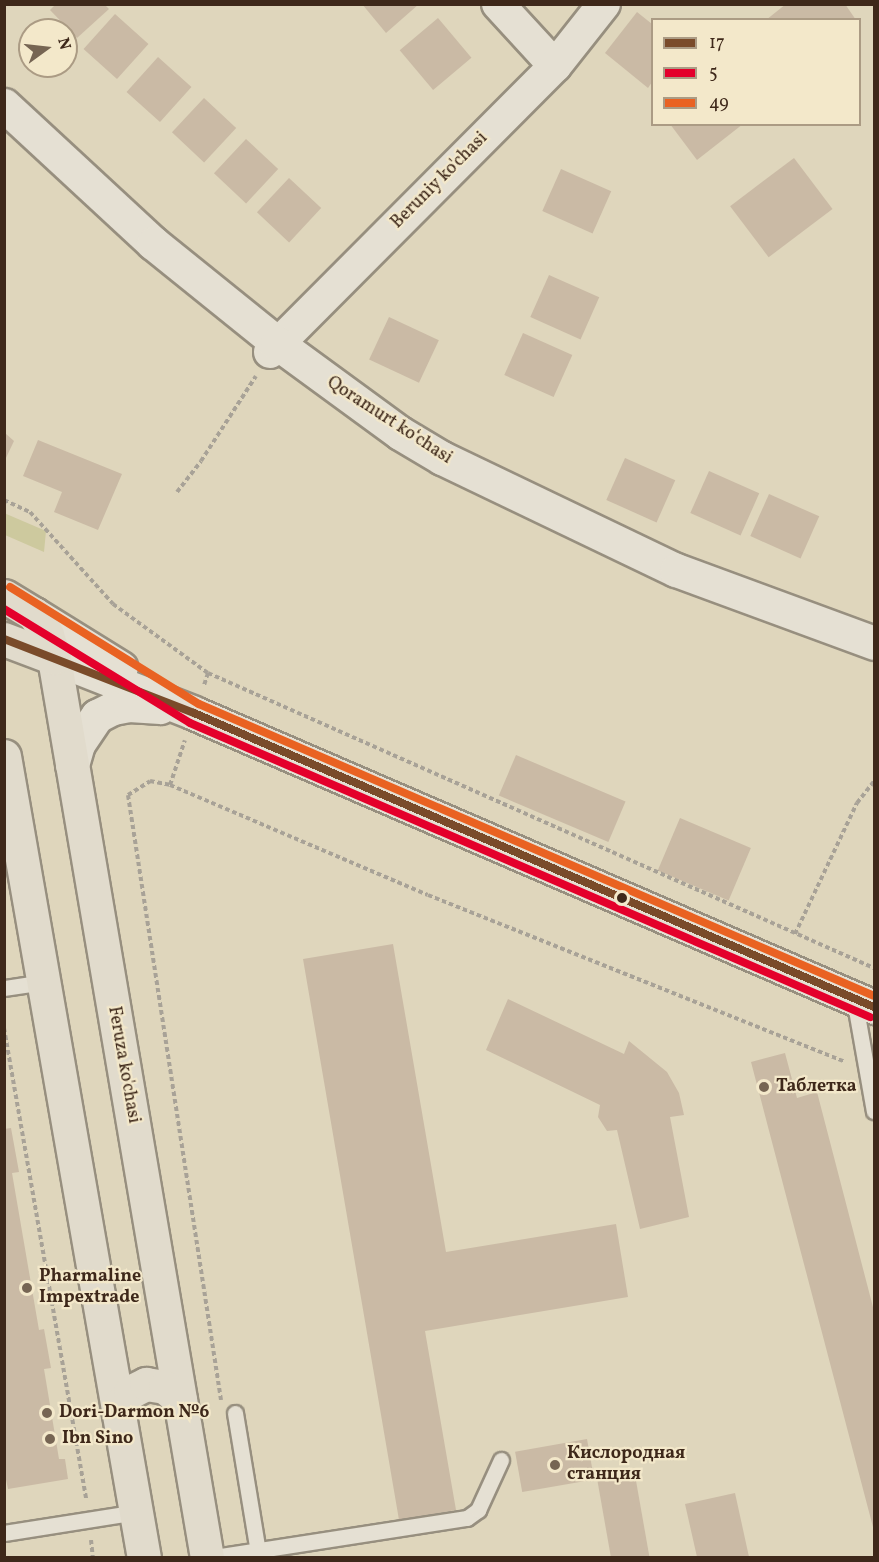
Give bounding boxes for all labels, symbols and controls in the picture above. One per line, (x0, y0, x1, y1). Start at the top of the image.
north arrow (18, 18, 78, 78)
legend (651, 18, 861, 126)
text: 17 (709, 31, 725, 56)
text: N (51, 35, 76, 52)
text: 5 (709, 61, 718, 86)
text: 49 (709, 91, 729, 116)
street label: Beruniy ko'chasi (387, 128, 493, 234)
street label: Qoramurt koʻchasi (322, 372, 456, 470)
unlabelled marker (616, 892, 628, 904)
street label: Feruza ko'chasi (102, 1005, 144, 1125)
place label: Таблетка (776, 1076, 857, 1098)
marker: Таблетка (757, 1080, 771, 1094)
place label: Pharmaline Impextrade (39, 1267, 141, 1310)
marker: Pharmaline Impextrade (20, 1281, 34, 1295)
place label: Dori-Darmon №6 (59, 1402, 209, 1424)
marker: Dori-Darmon №6 (40, 1406, 54, 1420)
place label: Ibn Sino (62, 1428, 133, 1450)
marker: Ibn Sino (43, 1432, 57, 1446)
place label: Кислородная станция (567, 1444, 685, 1486)
marker: Кислородная станция (548, 1458, 562, 1472)

